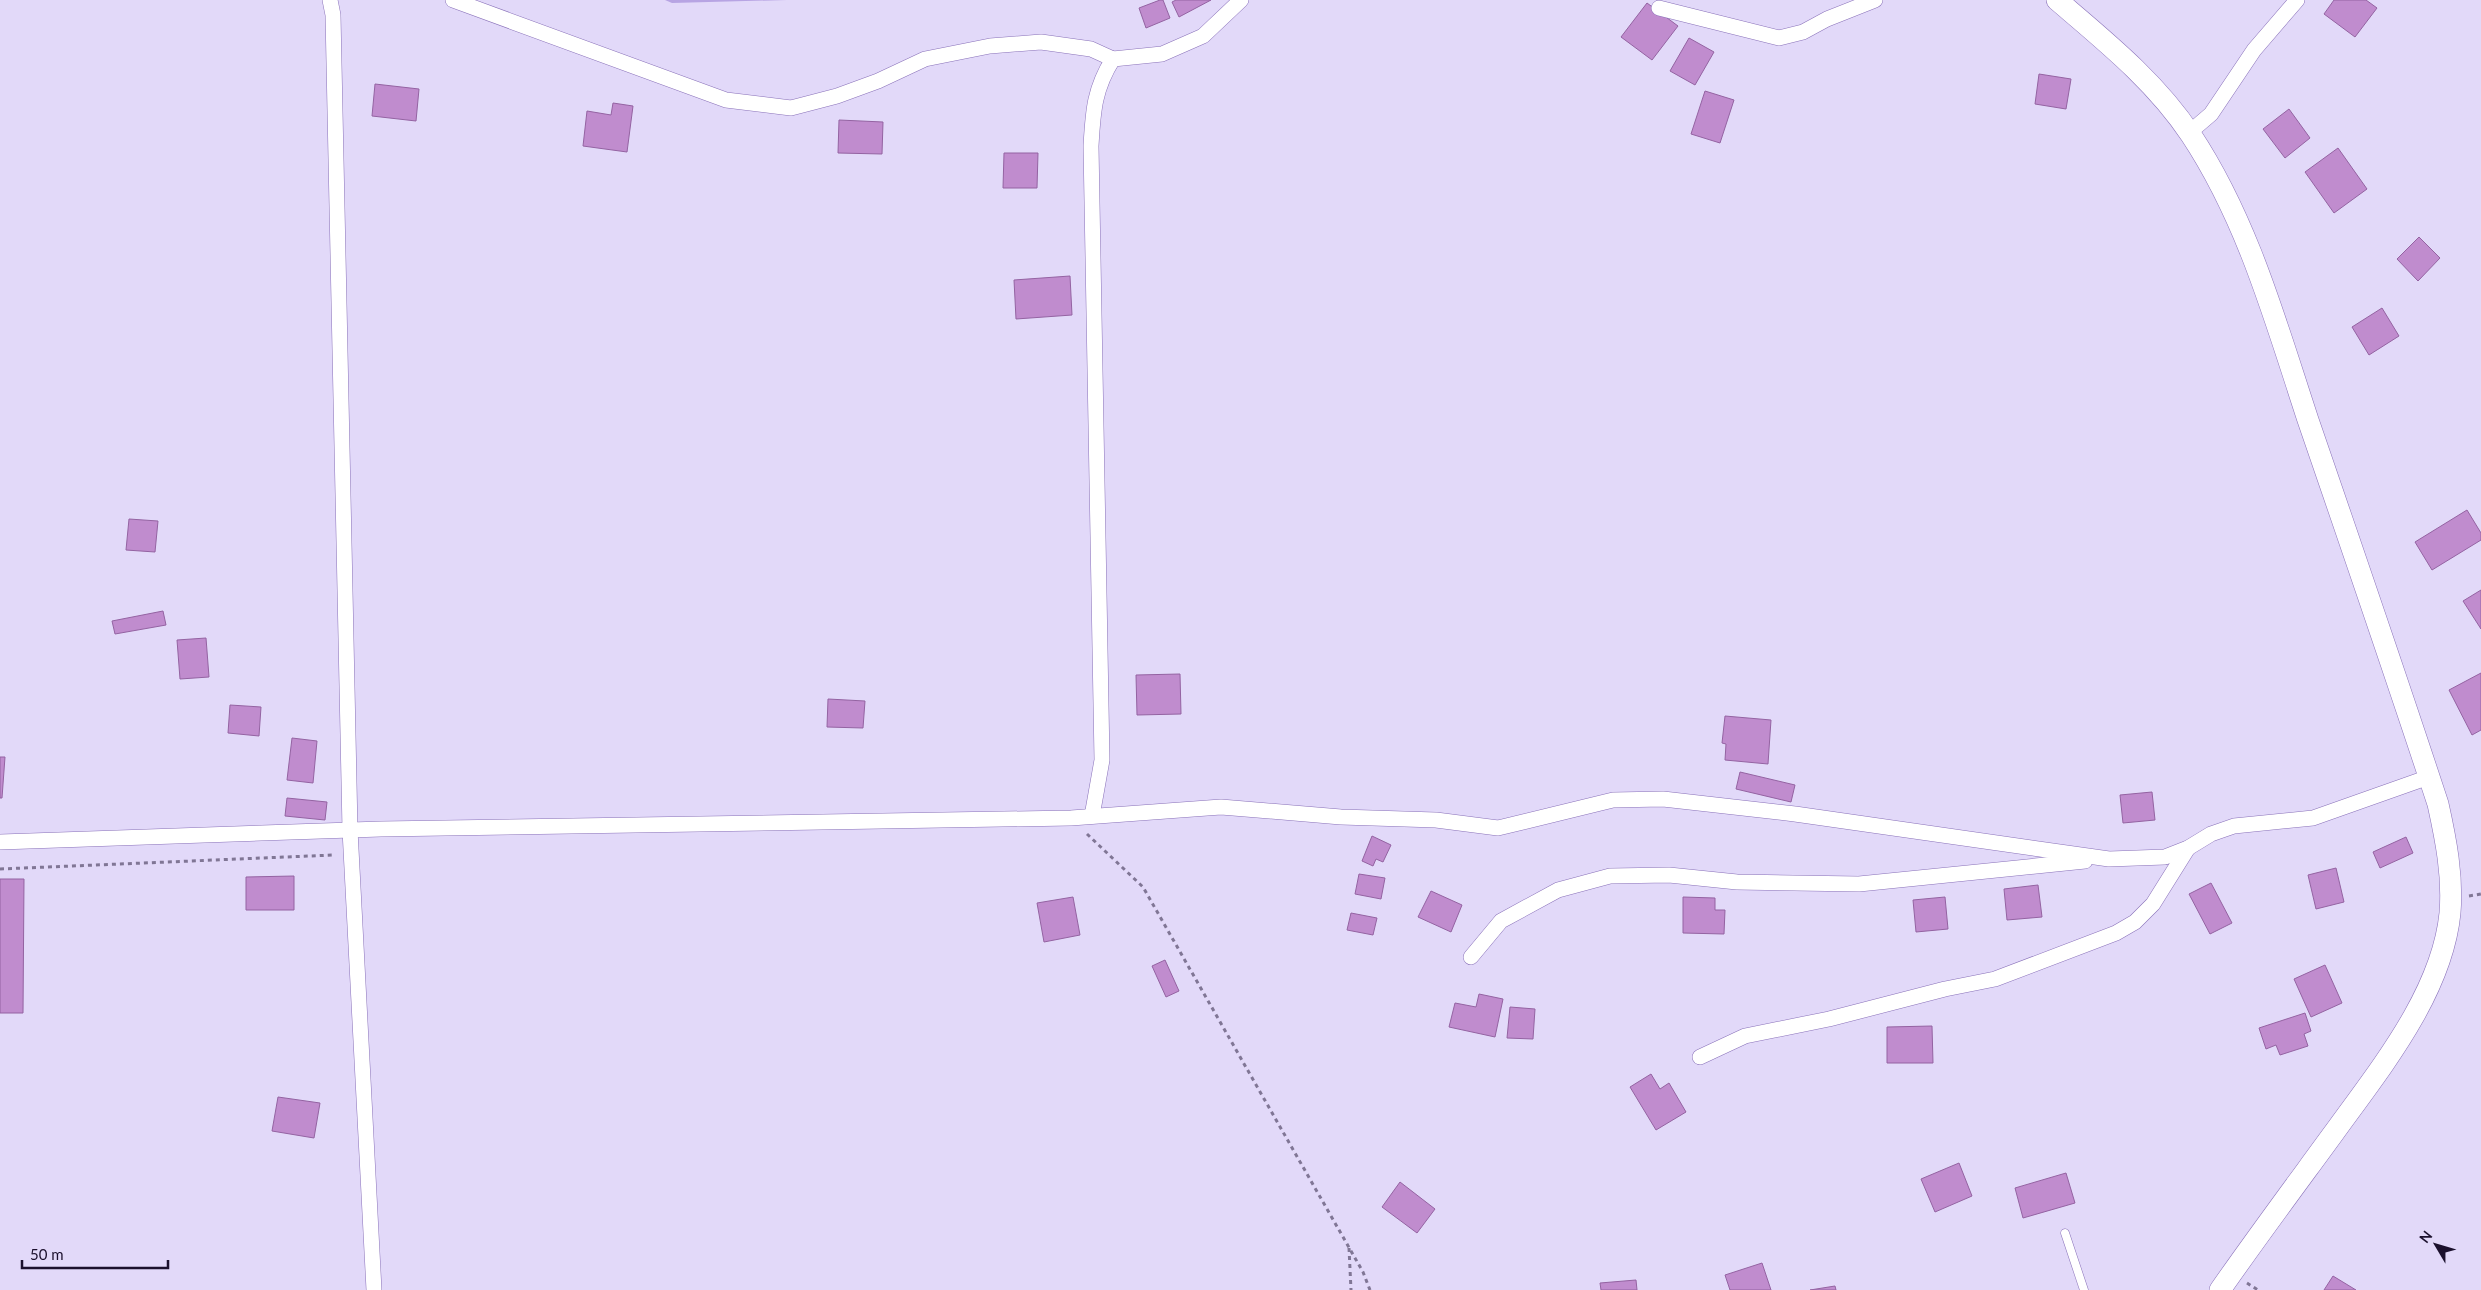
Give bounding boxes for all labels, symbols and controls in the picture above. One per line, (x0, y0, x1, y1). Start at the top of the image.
north arrow (2411, 1220, 2461, 1270)
text: N (2415, 1227, 2435, 1246)
scale bar (22, 1238, 169, 1270)
text: 50 m (30, 1245, 64, 1263)

